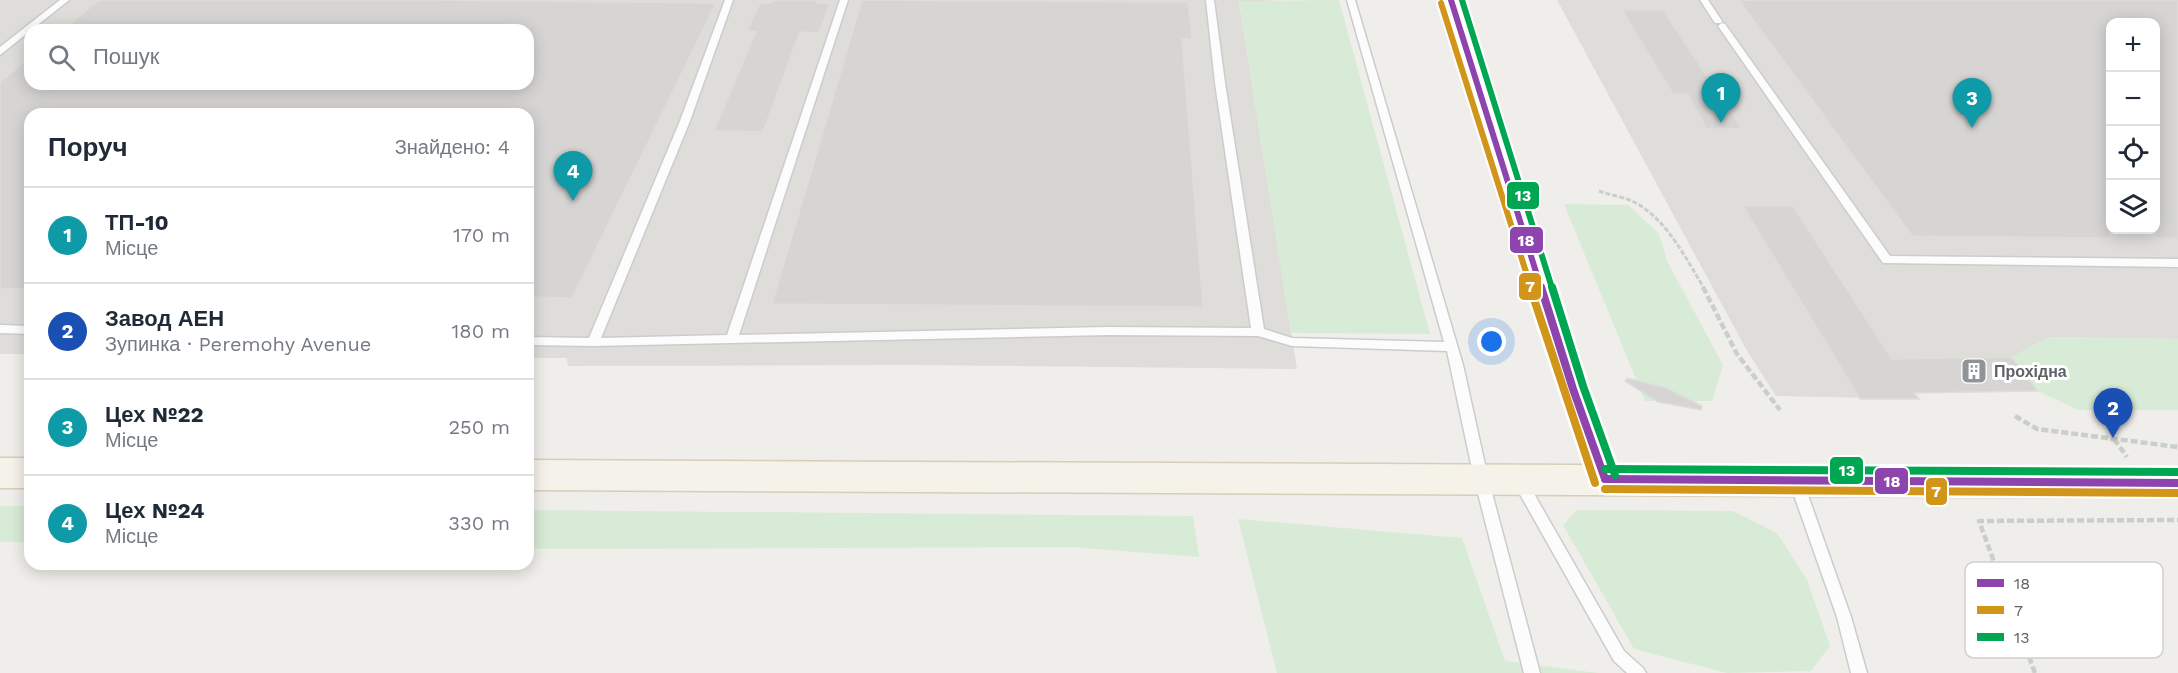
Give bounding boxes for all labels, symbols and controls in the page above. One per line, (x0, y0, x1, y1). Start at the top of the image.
map controls (2106, 18, 2160, 234)
button: + (2106, 18, 2160, 72)
search box (24, 24, 534, 90)
icon: search (45, 41, 78, 74)
text: Пошук (93, 44, 159, 69)
button: − (2106, 72, 2160, 126)
pin: 1 (1702, 74, 1740, 123)
pin: 3 (1952, 78, 1992, 128)
button: locate (2106, 126, 2160, 180)
text: Поруч (48, 132, 128, 162)
text: Знайдено: 4 (395, 135, 510, 159)
pin: 4 (554, 152, 592, 201)
button: layers (2106, 180, 2160, 234)
line badge: 13 (1506, 181, 1540, 210)
text: 13 (1515, 186, 1531, 205)
text: ТП-10 (105, 210, 169, 235)
text: 1 (63, 223, 72, 247)
text: 170 m (453, 223, 510, 247)
line badge: 18 (1509, 226, 1544, 254)
text: 18 (1518, 231, 1534, 250)
text: Місце (105, 236, 158, 260)
line badge: 7 (1518, 272, 1542, 301)
text: 7 (1525, 277, 1535, 296)
text: Завод АЕН (105, 306, 224, 331)
text: 2 (62, 319, 73, 343)
text: 180 m (452, 319, 510, 343)
your location (1477, 327, 1506, 356)
text: Зупинка · Peremohy Avenue (105, 332, 371, 356)
building icon: Прохідна (1959, 356, 1989, 386)
place label: Прохідна (1994, 362, 2067, 381)
pin: 2 (2094, 388, 2132, 438)
text: Цех №22 (105, 402, 204, 427)
text: 3 (62, 415, 73, 439)
text: 250 m (448, 415, 510, 439)
text: Місце (105, 428, 158, 452)
line badge: 13 (1829, 456, 1864, 485)
text: 13 (1839, 461, 1855, 480)
line badge: 18 (1874, 467, 1909, 495)
text: 18 (1884, 472, 1900, 491)
line badge: 7 (1925, 477, 1948, 506)
text: 7 (1931, 482, 1941, 501)
text: Цех №24 (105, 498, 204, 523)
text: 4 (61, 511, 74, 535)
text: 330 m (448, 511, 510, 535)
text: Місце (105, 524, 158, 548)
legend (1965, 562, 2163, 658)
text: 18 (2014, 574, 2030, 593)
text: 7 (2014, 601, 2023, 620)
text: 13 (2014, 628, 2030, 647)

